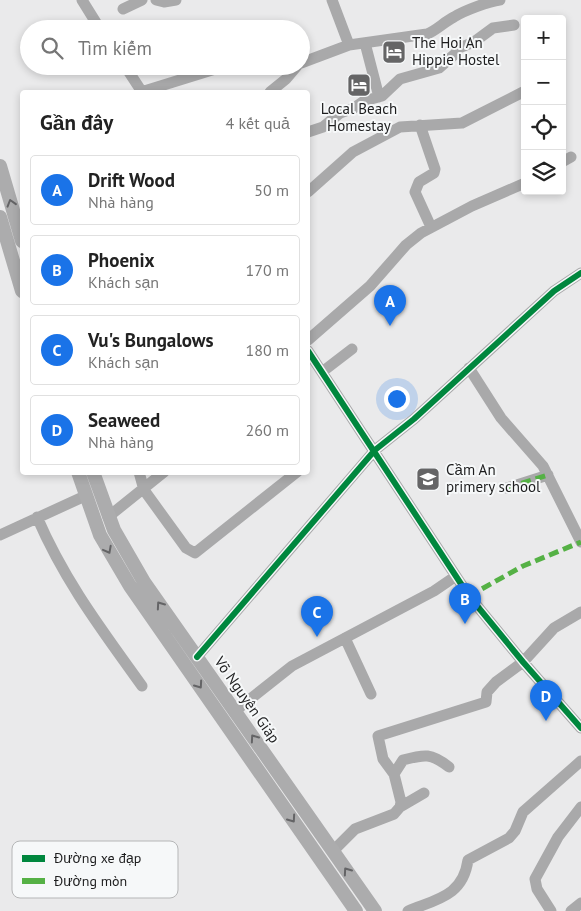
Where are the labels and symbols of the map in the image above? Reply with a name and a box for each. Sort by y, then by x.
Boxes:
place label: The Hoi An Hippie Hostel [412,33,500,69]
hotel icon: The Hoi An Hippie Hostel [381,39,407,65]
hotel icon: Local Beach Homestay [346,72,372,98]
place label: Local Beach Homestay [321,99,397,135]
one-way arrow [7,200,17,208]
pin: A [374,285,406,326]
your location [384,386,410,412]
place label: Cầm An primery school [446,460,541,496]
school or university icon: Cầm An primery school [415,466,441,492]
one-way arrow [102,545,112,554]
pin: B [449,583,481,624]
pin: C [301,596,333,637]
one-way arrow [157,602,166,611]
street label: Võ Nguyên Giáp [210,652,284,747]
one-way arrow [193,679,202,689]
pin: D [530,680,562,721]
one-way arrow [251,734,260,744]
one-way arrow [286,813,295,822]
legend [12,841,178,898]
text: Đường xe đạp [53,849,141,867]
one-way arrow [344,867,353,877]
text: Đường mòn [53,872,127,890]

